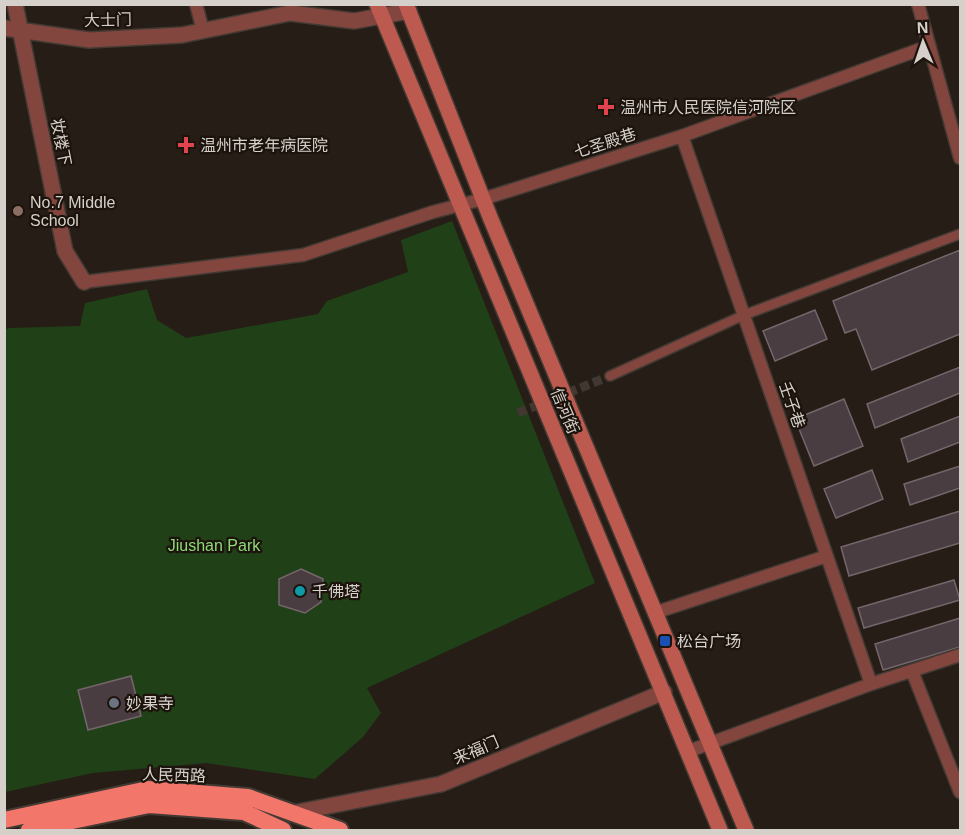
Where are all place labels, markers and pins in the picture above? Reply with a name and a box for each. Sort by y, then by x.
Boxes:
marker: 温州市人民医院信河院区 [597,98,615,116]
place label: 温州市人民医院信河院区 [620,99,796,116]
marker: 温州市老年病医院 [177,136,195,154]
place label: 温州市老年病医院 [200,137,328,154]
place label: No.7 Middle School [30,194,115,229]
marker: No.7 Middle School [11,204,25,218]
place label: 千佛塔 [312,583,360,600]
marker: 千佛塔 [293,584,307,598]
place label: 松台广场 [677,633,741,650]
marker: 松台广场 [658,634,672,648]
place label: 妙果寺 [126,695,174,712]
marker: 妙果寺 [107,696,121,710]

